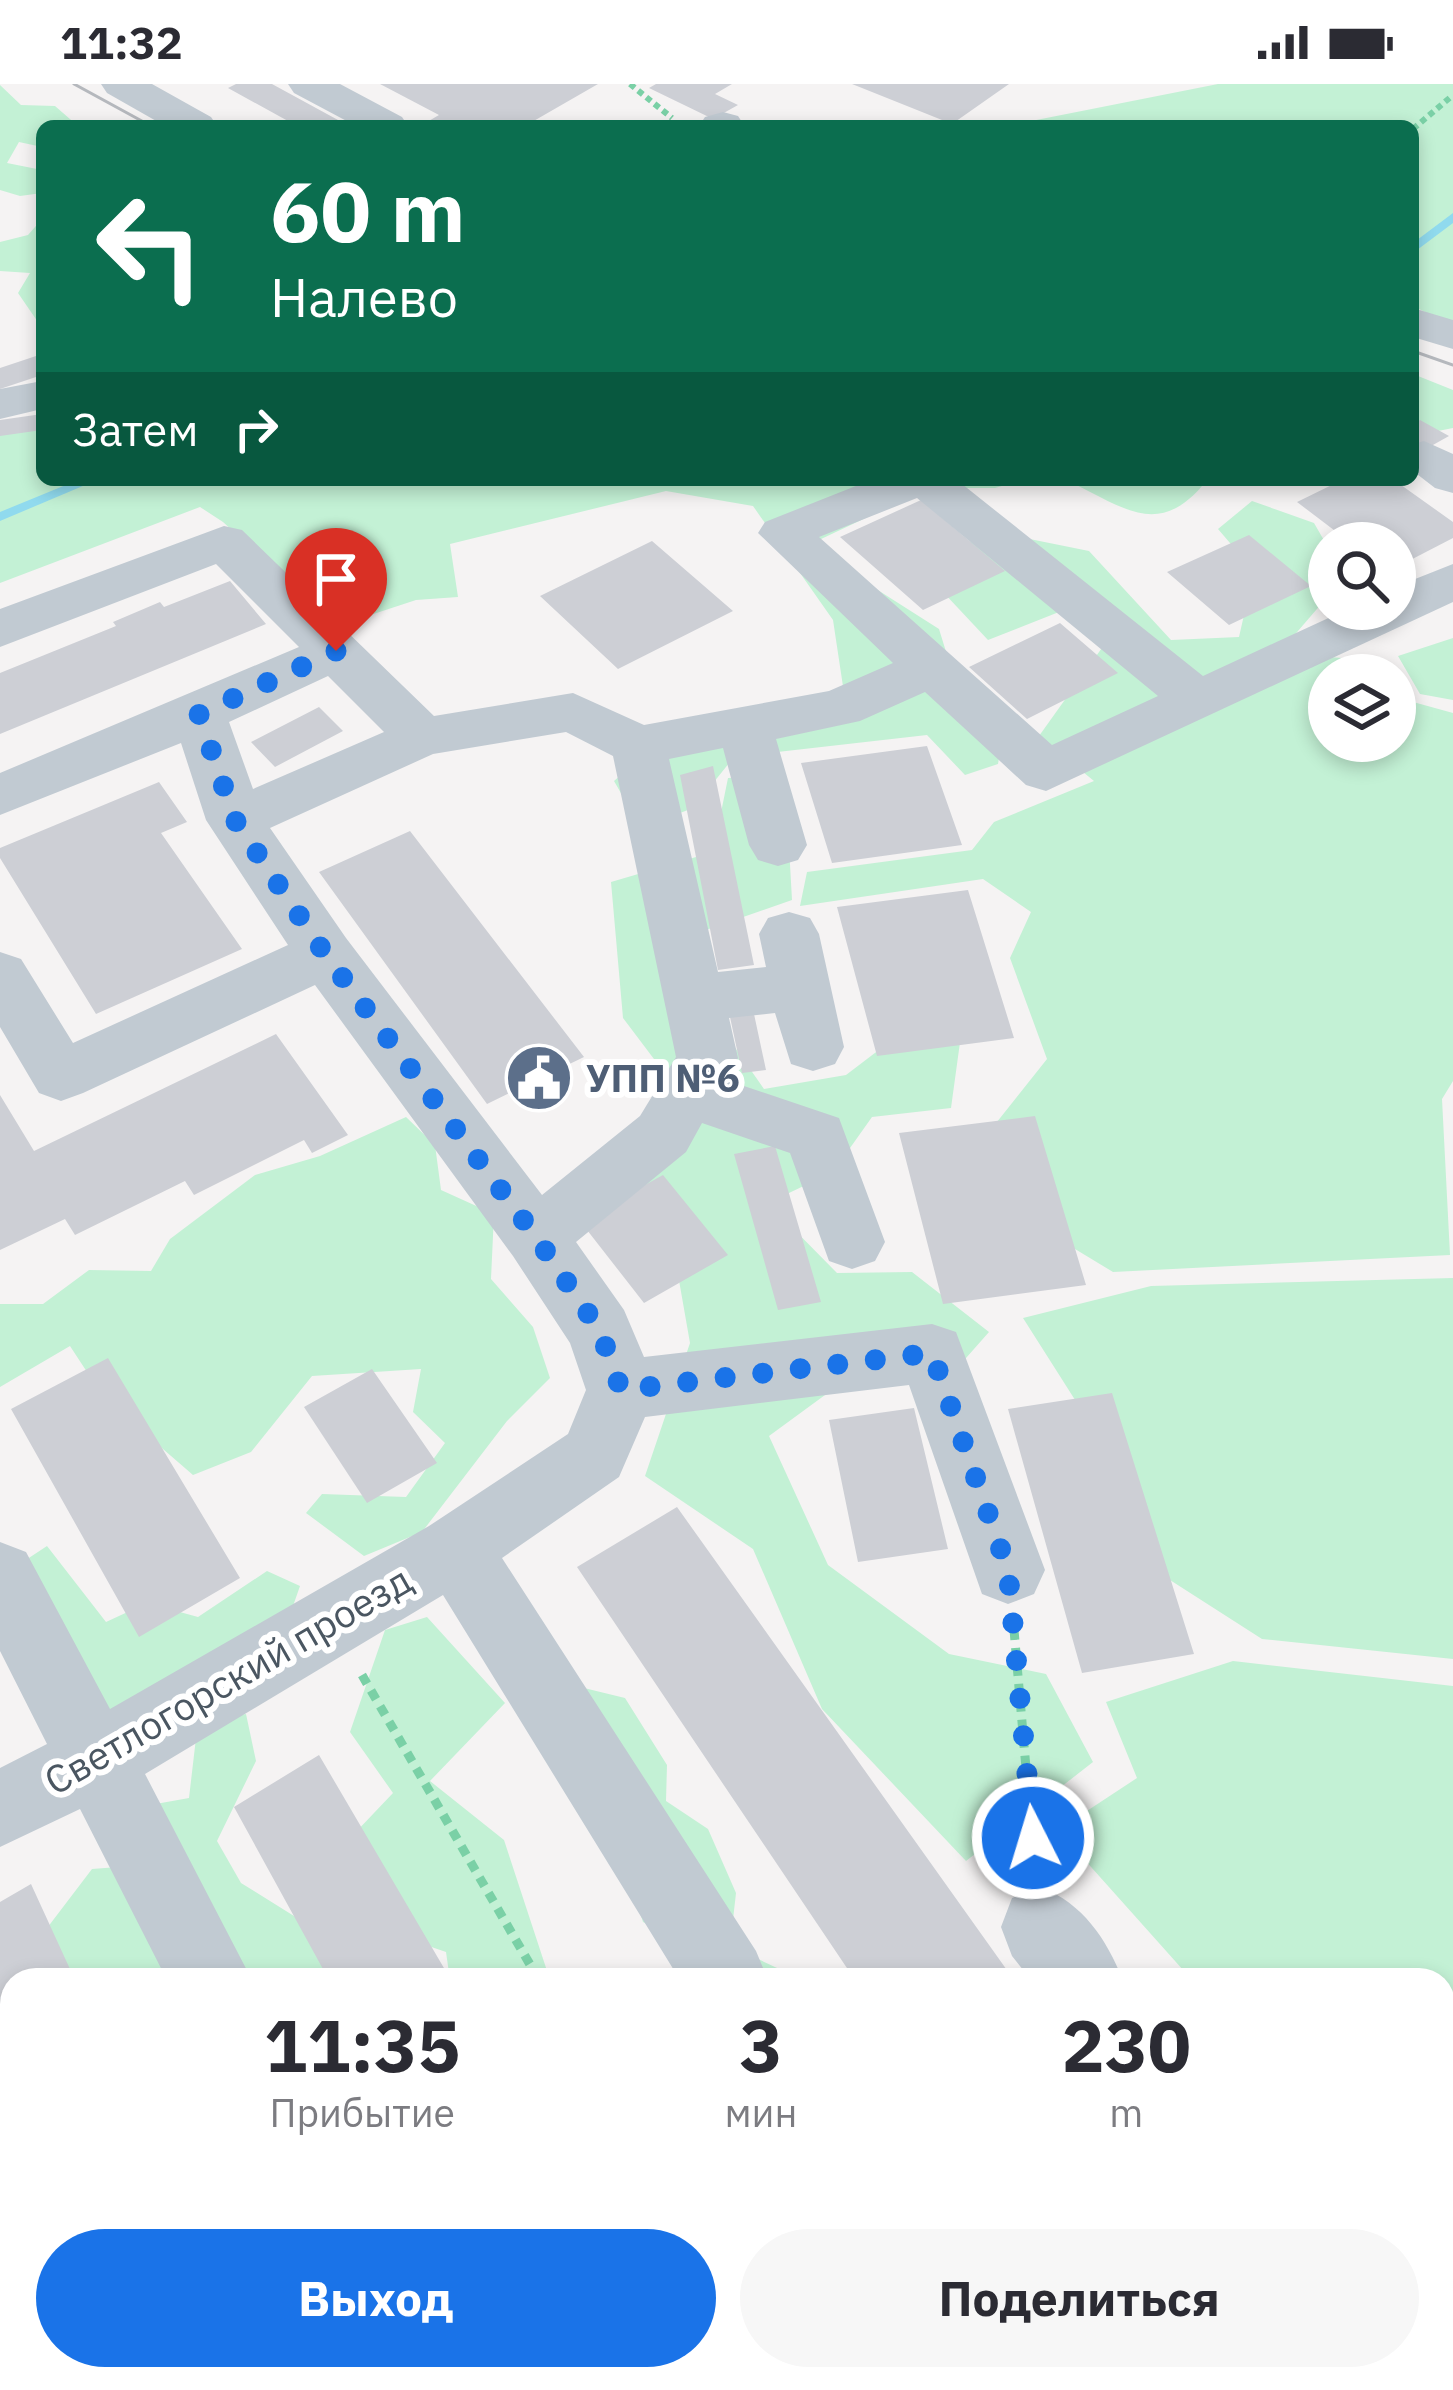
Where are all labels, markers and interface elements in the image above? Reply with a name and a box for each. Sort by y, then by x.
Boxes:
text: 11:32 [60,13,183,71]
text: 60 m [270,156,466,265]
icon: left [72,168,228,324]
text: Налево [270,262,458,332]
icon: right [223,396,289,462]
text: Затем [72,400,199,458]
map controls [1308,522,1416,762]
button: search [1308,522,1416,630]
pin [285,528,387,651]
icon: arrive [303,546,369,612]
button: layers [1308,654,1416,762]
public building icon: УПП №6 [504,1043,574,1113]
place label: УПП №6 [586,1052,740,1103]
street label: Светлогорский проезд [35,1553,421,1806]
position arrow [970,1775,1096,1901]
text: 11:35 [264,1998,461,2092]
text: 3 [739,1998,783,2092]
text: 230 [1061,1998,1191,2092]
text: Прибытие [269,2087,455,2138]
text: мин [724,2087,797,2138]
text: m [1109,2087,1143,2138]
button: Выход [36,2229,716,2367]
button: Поделиться [740,2229,1419,2367]

